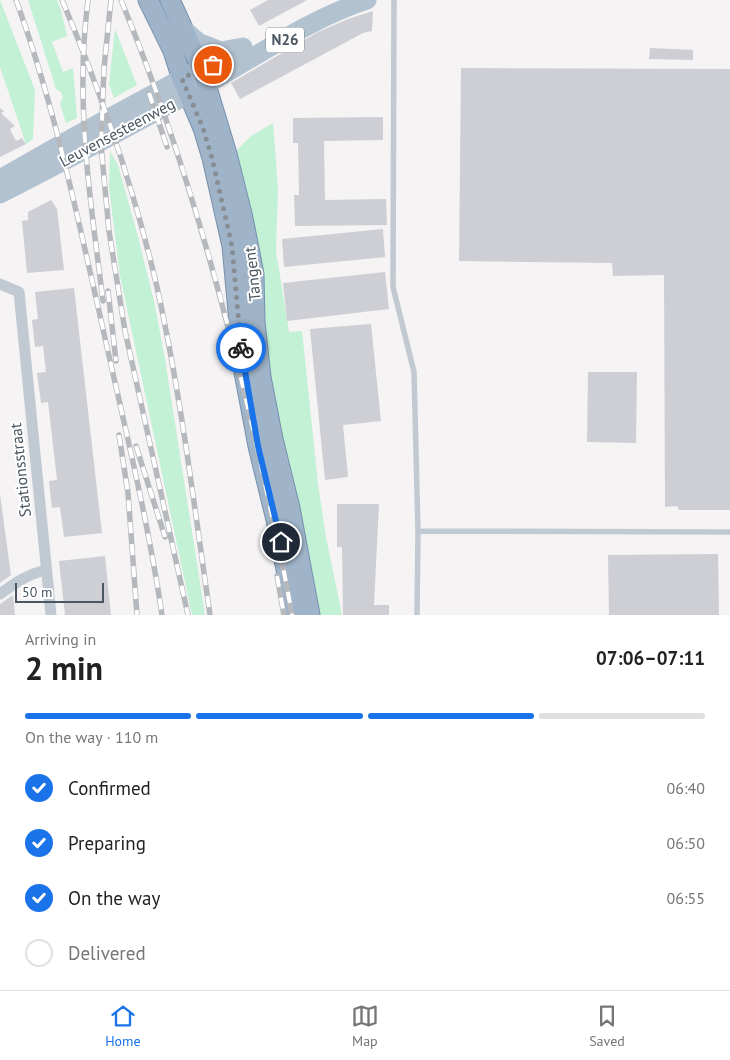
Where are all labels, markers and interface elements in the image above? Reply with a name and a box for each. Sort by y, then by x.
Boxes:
road number: N26 [266,28,304,52]
pin [192,44,234,86]
icon: bag [199,51,227,79]
street label: Leuvensesteenweg [56,93,178,171]
street label: Tangent [239,245,265,302]
courier [216,323,266,373]
icon: bike [227,334,255,362]
street label: Stationsstraat [5,421,35,518]
pin [260,521,302,563]
icon: home [267,528,295,556]
scale bar [15,580,104,603]
text: 50 m [22,583,52,601]
text: Arriving in [25,629,96,649]
text: 07:06–07:11 [596,646,705,670]
text: 2 min [25,647,103,689]
text: On the way · 110 m [25,727,158,747]
icon: check [25,774,53,802]
text: Confirmed [68,776,151,800]
text: 06:40 [667,778,705,798]
icon: check [25,829,53,857]
text: Preparing [68,831,146,855]
text: 06:50 [667,833,705,853]
icon: check [25,884,53,912]
text: On the way [68,886,160,910]
text: 06:55 [667,888,705,908]
text: Delivered [68,941,146,965]
tab: Home [105,1002,141,1050]
tab: Map [351,1002,379,1050]
tab: Saved [589,1002,625,1050]

